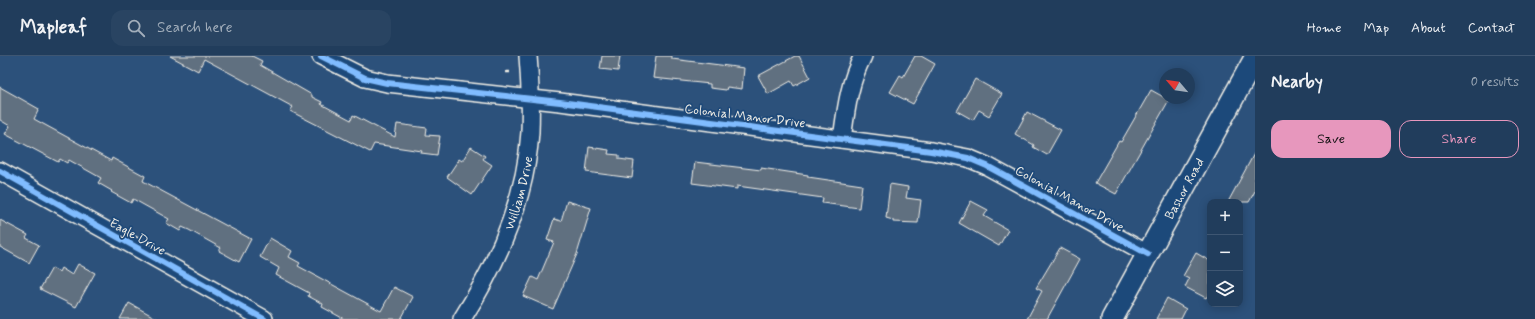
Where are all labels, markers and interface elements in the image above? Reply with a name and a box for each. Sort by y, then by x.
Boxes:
search box [111,10,391,46]
text: Mapleaf [20,15,87,40]
icon: search [125,17,147,39]
text: Search here [157,18,233,38]
text: Home [1307,19,1341,37]
text: Map [1363,19,1389,37]
text: About [1411,19,1446,37]
text: Contact [1468,19,1515,37]
north arrow [1159,68,1195,104]
text: Nearby [1271,71,1323,93]
text: 0 results [1471,74,1519,91]
street label: Colonial Manor Drive [683,101,806,132]
button: Save [1271,120,1391,158]
button: Share [1399,120,1519,158]
street label: William Drive [501,155,537,232]
street label: Bashor Road [1161,155,1209,223]
street label: Colonial Manor Drive [1012,162,1127,236]
map controls [1207,199,1243,307]
button: + [1207,199,1243,235]
street label: Eagle Drive [106,215,169,260]
button: − [1207,235,1243,271]
button: layers [1207,271,1243,307]

